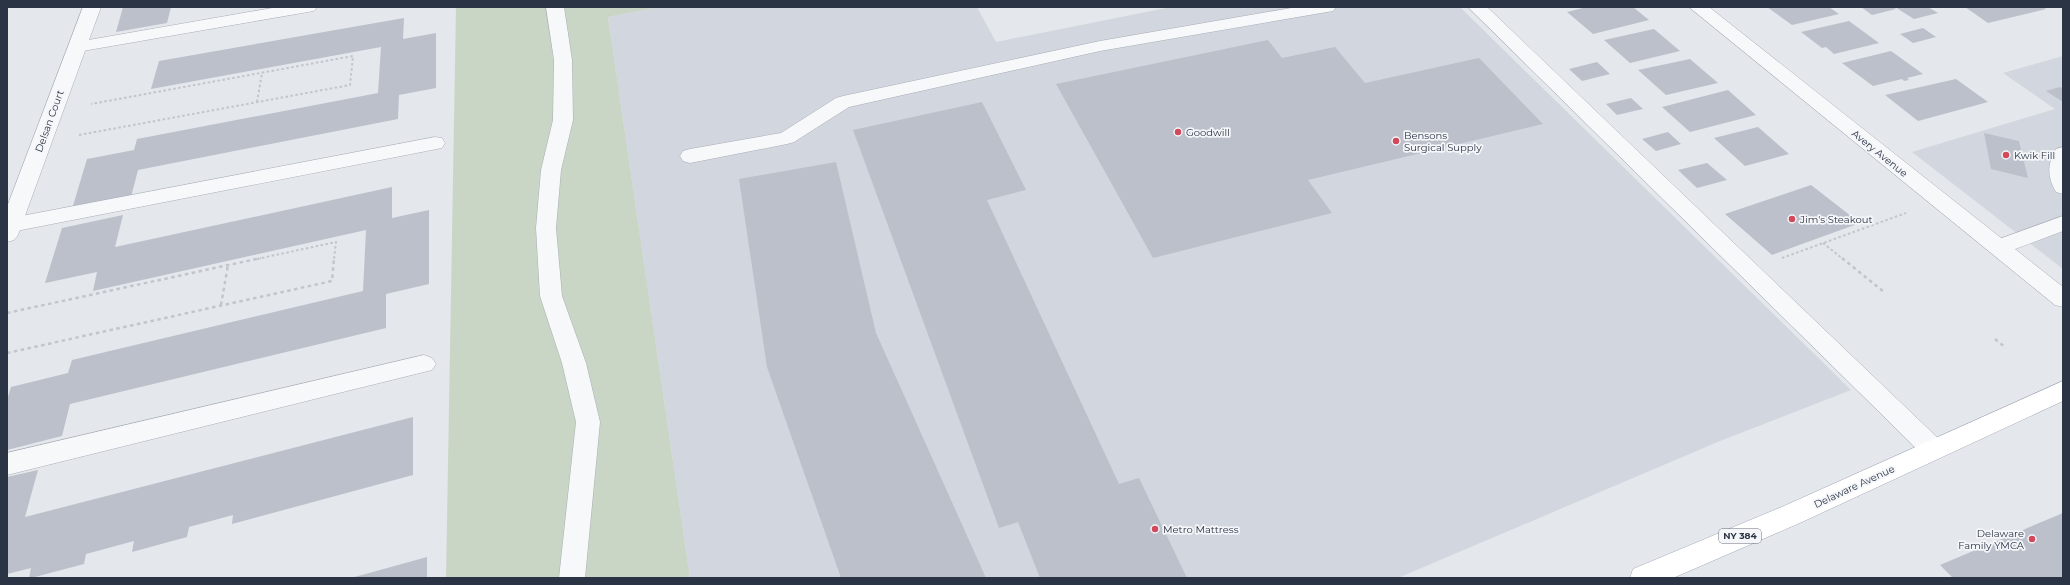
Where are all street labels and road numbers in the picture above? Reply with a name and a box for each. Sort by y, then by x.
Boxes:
street label: Delsan Court [32,88,67,154]
street label: Avery Avenue [1849,127,1910,180]
street label: Delaware Avenue [1812,462,1897,511]
road number: NY 384 [1719,529,1761,543]

